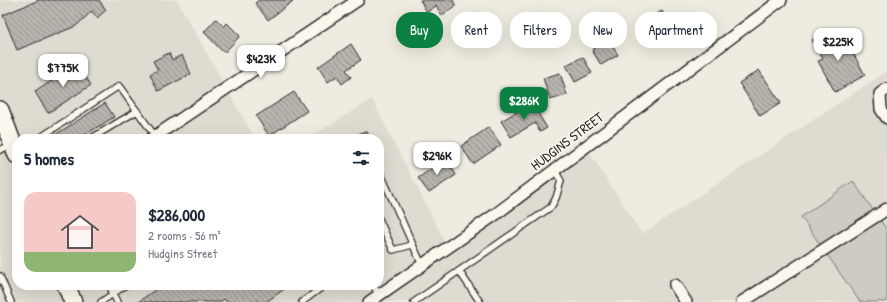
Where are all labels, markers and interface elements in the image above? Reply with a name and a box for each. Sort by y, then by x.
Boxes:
chip: Buy [396,12,443,48]
chip: Rent [451,12,502,48]
chip: Filters [510,12,571,48]
chip: New [579,12,627,48]
chip: Apartment [635,12,717,48]
pin: $225K [810,28,866,62]
text: $225K [822,32,854,50]
pin: $423K [233,45,289,79]
text: $423K [246,49,276,67]
pin: $775K [35,54,91,88]
text: $775K [47,58,79,76]
pin: $286K [496,87,552,121]
text: $286K [509,91,539,109]
street label: HUDGINS STREET [527,107,607,174]
pin: $296K [409,142,465,176]
text: $296K [422,146,452,164]
text: 5 homes [24,147,74,170]
icon: filters [350,147,372,169]
text: $286,000 [148,203,205,226]
icon: home [56,208,104,256]
text: 2 rooms · 56 m² [148,226,221,244]
text: Hudgins Street [148,244,217,262]

